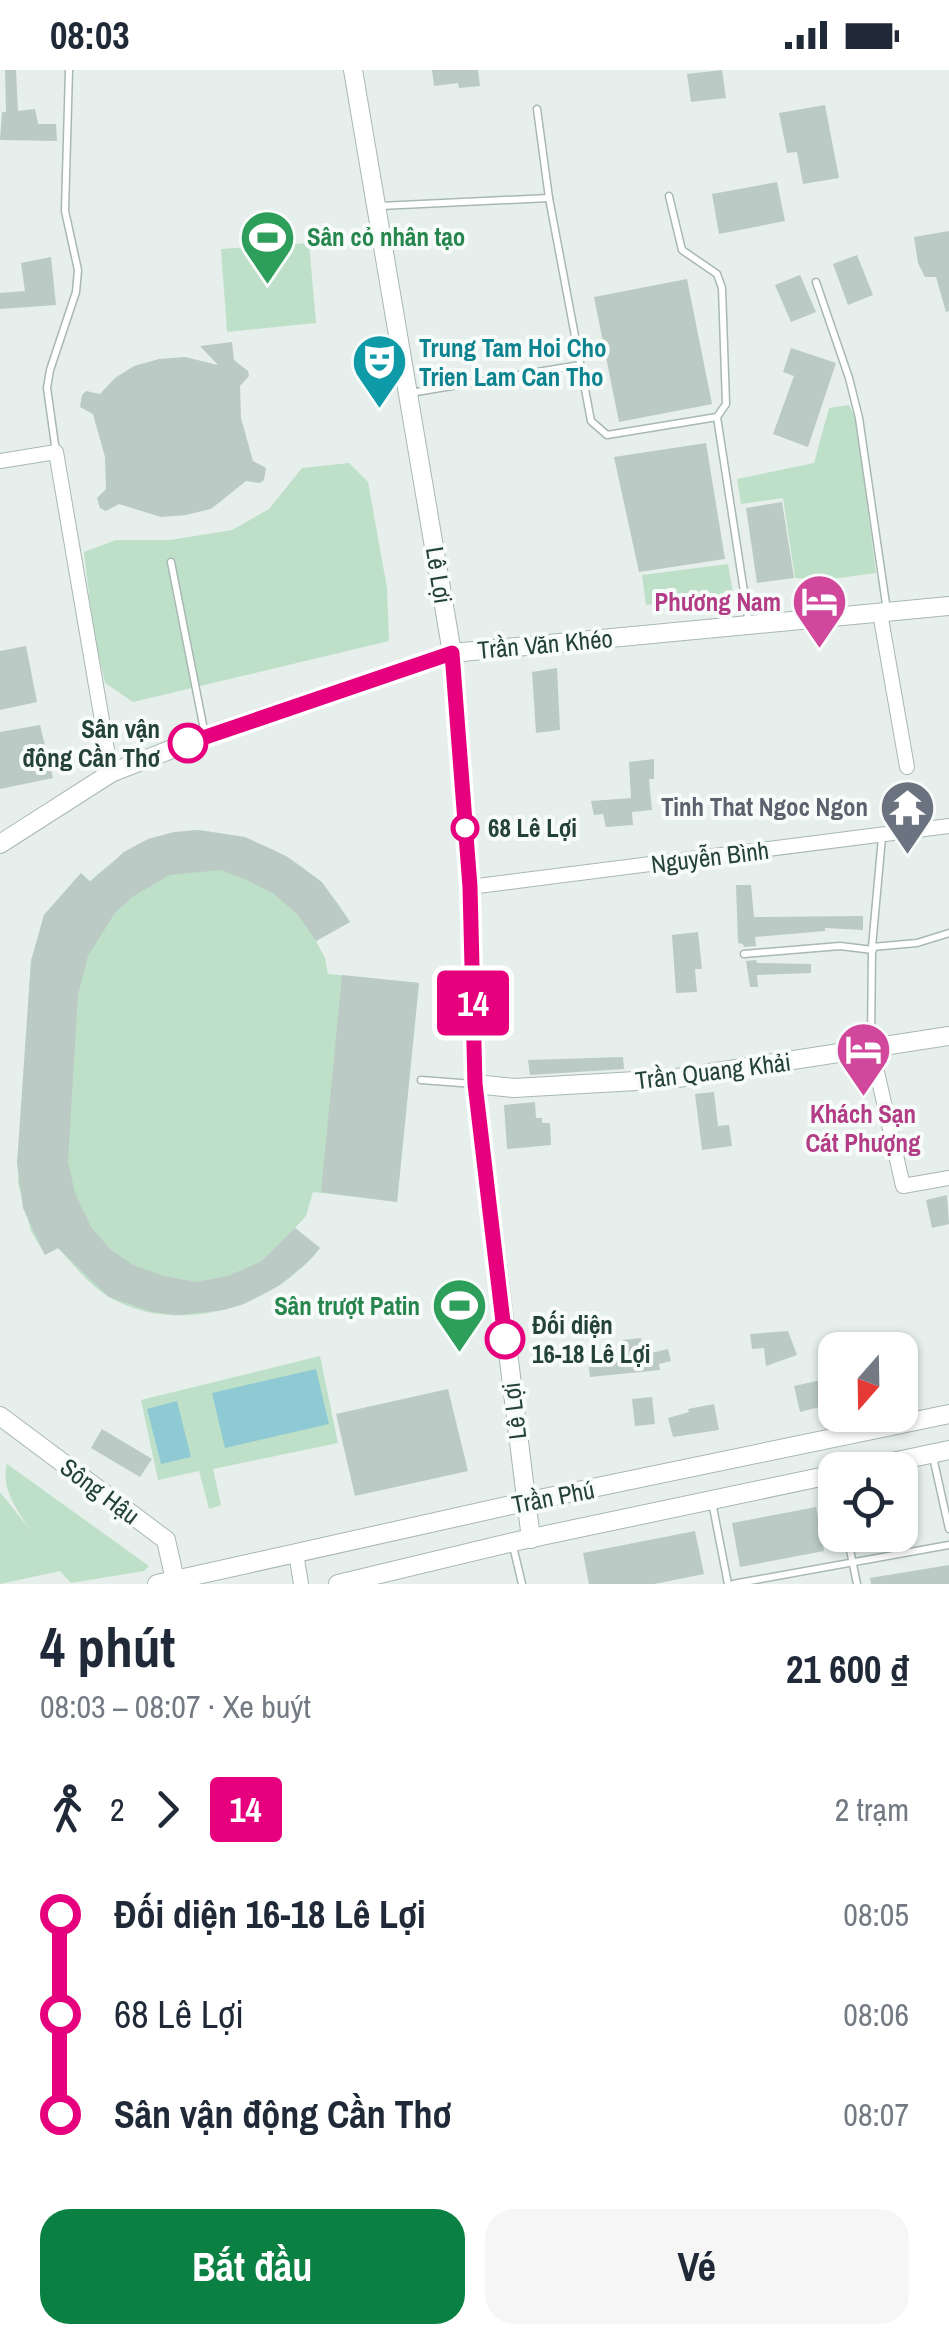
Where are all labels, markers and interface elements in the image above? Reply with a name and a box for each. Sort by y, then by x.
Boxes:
text: 08:03 [50,10,130,61]
sports icon: Sân cỏ nhân tạo [238,207,298,286]
place label: Sân cỏ nhân tạo [307,220,465,254]
place label: Trung Tam Hoi Cho Trien Lam Can Tho [419,331,607,394]
theatre icon: Trung Tam Hoi Cho Trien Lam Can Tho [350,332,410,411]
street label: Lê Lợi [418,544,460,606]
hotel icon: Phương Nam [790,572,850,651]
place label: Phương Nam [655,585,781,619]
street label: Trần Văn Khéo [476,621,614,667]
place label: Sân vận động Cần Thơ [22,712,160,775]
marker: Sân vận động Cần Thơ [169,724,207,762]
temple icon: Tinh That Ngoc Ngon [877,777,937,856]
place label: Tinh That Ngoc Ngon [661,790,868,824]
place label: 68 Lê Lợi [488,811,577,845]
marker: 68 Lê Lợi [452,815,478,841]
street label: Nguyễn Bình [649,833,771,881]
line badge: 14 [428,970,518,1036]
text: 14 [457,980,489,1027]
hotel icon: Khách Sạn Cát Phượng [833,1020,893,1099]
street label: Trần Quang Khải [633,1045,793,1097]
place label: Khách Sạn Cát Phượng [805,1097,921,1160]
sports icon: Sân trượt Patin [429,1276,489,1355]
place label: Sân trượt Patin [274,1289,420,1323]
place label: Đối diện 16-18 Lê Lợi [532,1308,651,1371]
marker: Đối diện 16-18 Lê Lợi [486,1320,524,1358]
north arrow [818,1332,918,1432]
map controls [818,1332,918,1552]
street label: Lê Lợi [494,1381,534,1441]
street label: Sông Hậu [53,1450,147,1532]
button: locate [818,1452,918,1552]
street label: Trần Phú [509,1472,597,1522]
text: 4 phút [40,1610,175,1684]
text: 21 600 ₫ [786,1644,909,1695]
text: 08:03 – 08:07 · Xe buýt [40,1685,311,1728]
icon: walk [40,1782,95,1837]
icon: forward [140,1782,195,1837]
text: 14 [230,1786,262,1833]
text: 2 [110,1788,125,1831]
text: 2 trạm [835,1788,909,1831]
text: Đối diện 16-18 Lê Lợi [114,1889,426,1940]
text: 08:05 [843,1893,909,1936]
text: 68 Lê Lợi [114,1989,244,2040]
text: 08:06 [843,1993,909,2036]
text: Sân vận động Cần Thơ [114,2089,452,2140]
text: 08:07 [843,2093,909,2136]
button: Bắt đầu [40,2209,465,2324]
button: Vé [485,2209,909,2324]

